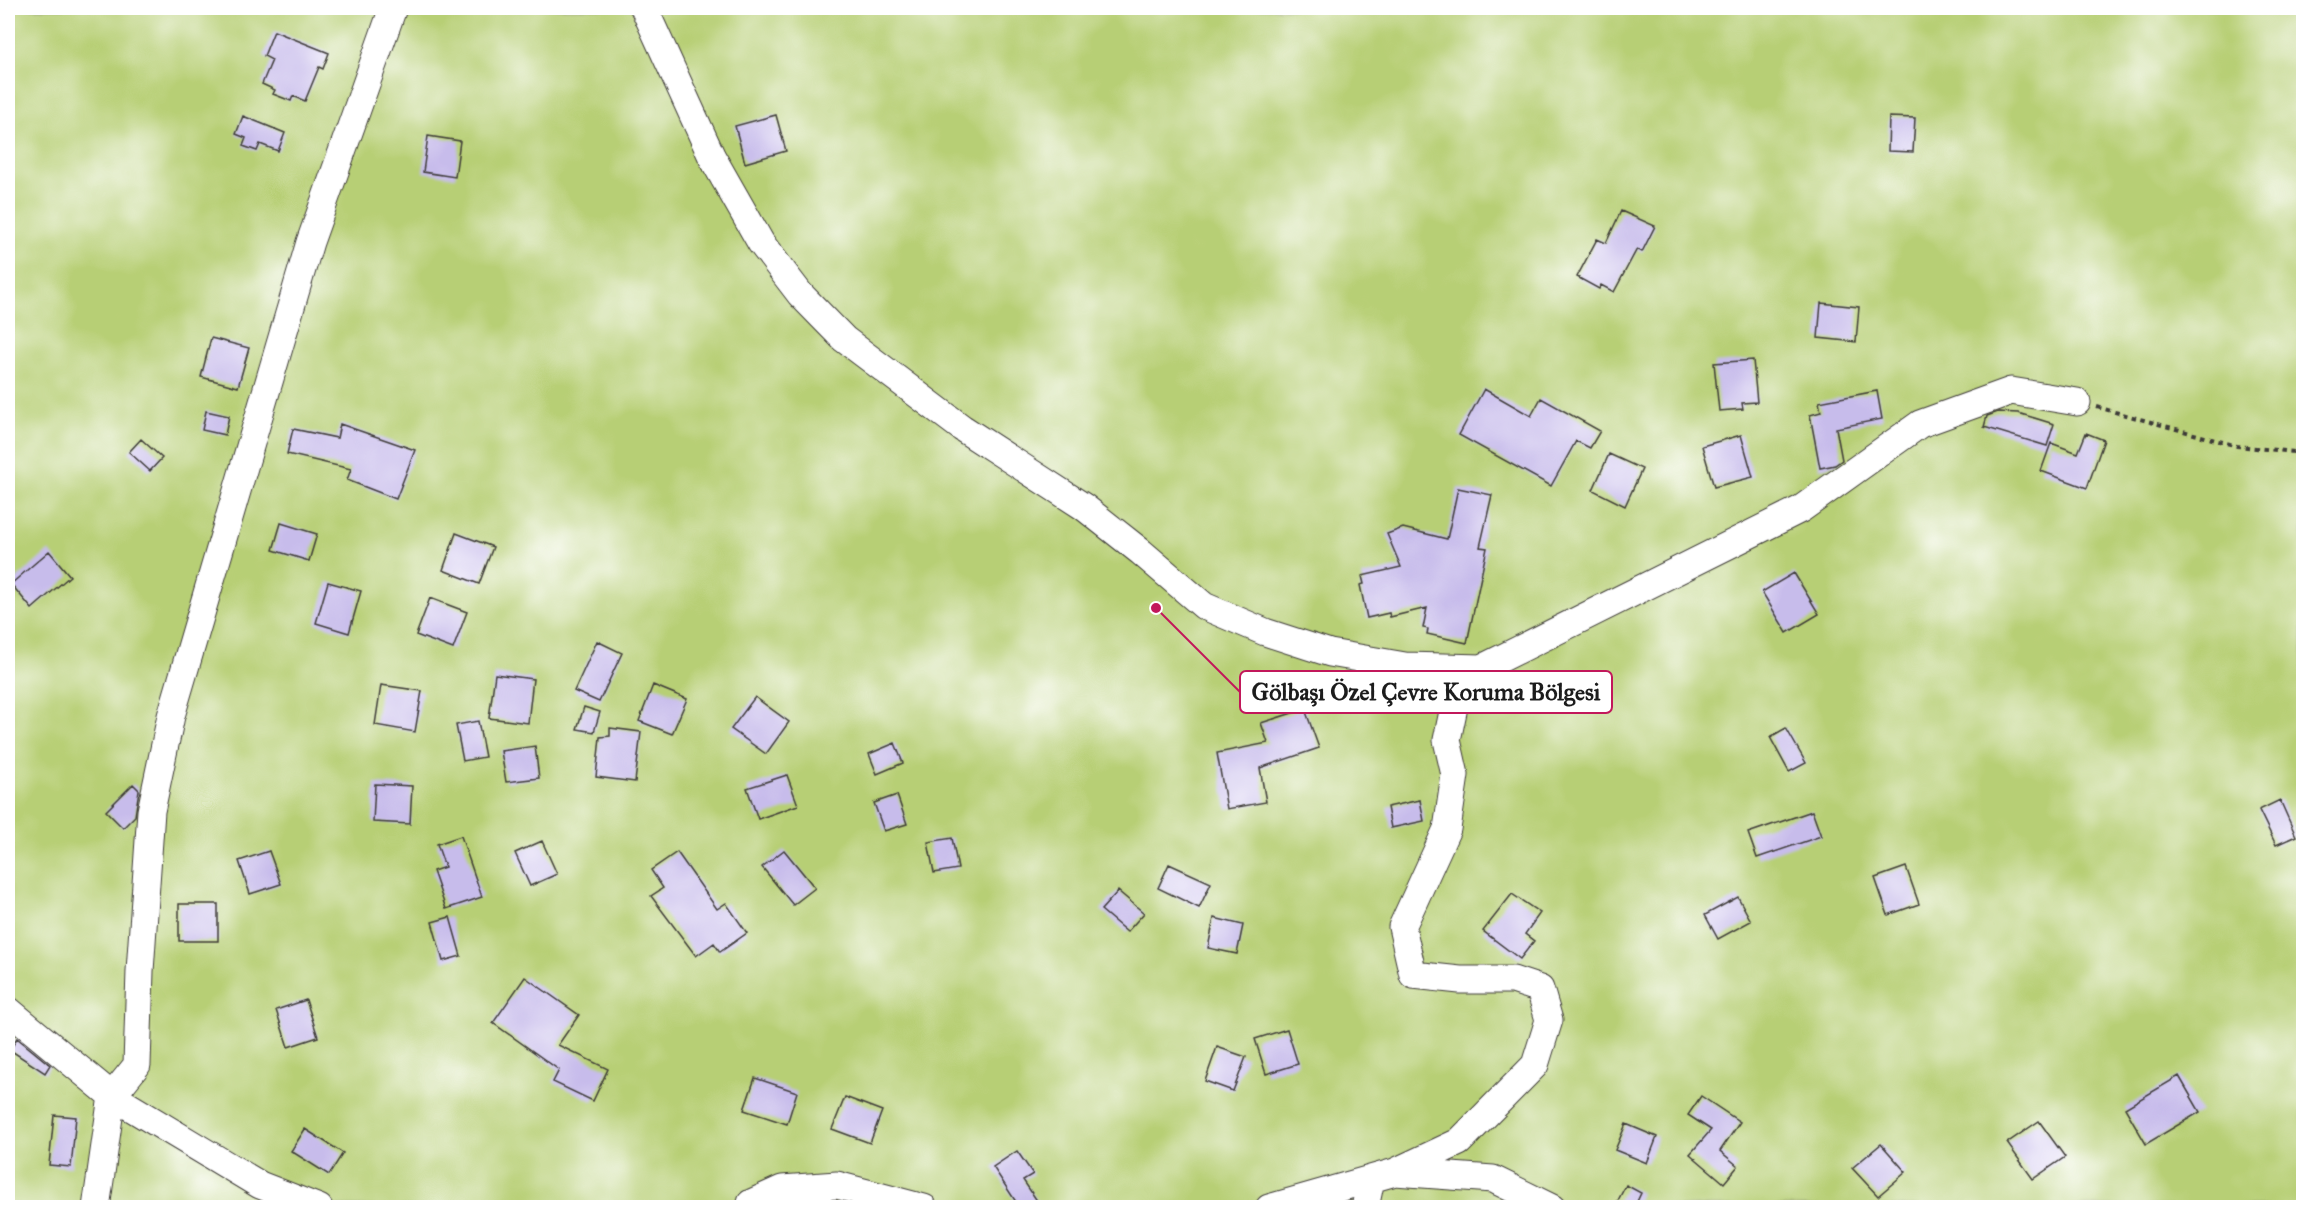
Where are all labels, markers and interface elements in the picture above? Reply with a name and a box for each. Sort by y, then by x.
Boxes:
callout: Gölbaşı Özel Çevre Koruma Bölgesi [1240,671,1612,713]
text: Gölbaşı Özel Çevre Koruma Bölgesi [1252,677,1601,707]

